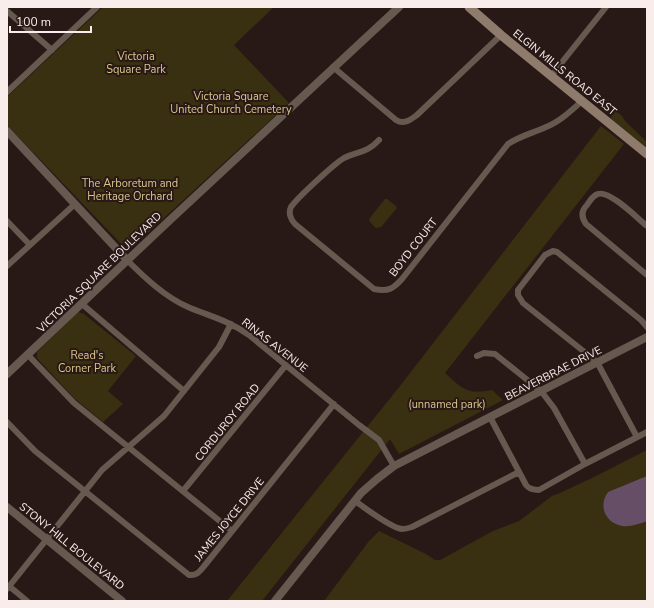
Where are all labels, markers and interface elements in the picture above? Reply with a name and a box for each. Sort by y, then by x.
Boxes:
scale bar [10,8,91,34]
text: 100 m [16,14,51,30]
street label: ELGIN MILLS ROAD EAST [510,26,620,119]
park label: Victoria Square Park [106,49,166,77]
park label: Victoria Square United Church Cemetery [170,89,292,117]
park label: The Arboretum and Heritage Orchard [82,176,178,204]
street label: VICTORIA SQUARE BOULEVARD [33,209,165,337]
street label: BOYD COURT [386,215,441,280]
street label: RINAS AVENUE [239,315,311,376]
street label: BEAVERBRAE DRIVE [502,343,604,404]
park label: Read's Corner Park [58,348,116,376]
street label: CORDUROY ROAD [191,380,263,464]
park label: (unnamed park) [408,397,486,412]
street label: JAMES JOYCE DRIVE [190,474,268,565]
street label: STONY HILL BOULEVARD [16,499,127,594]

